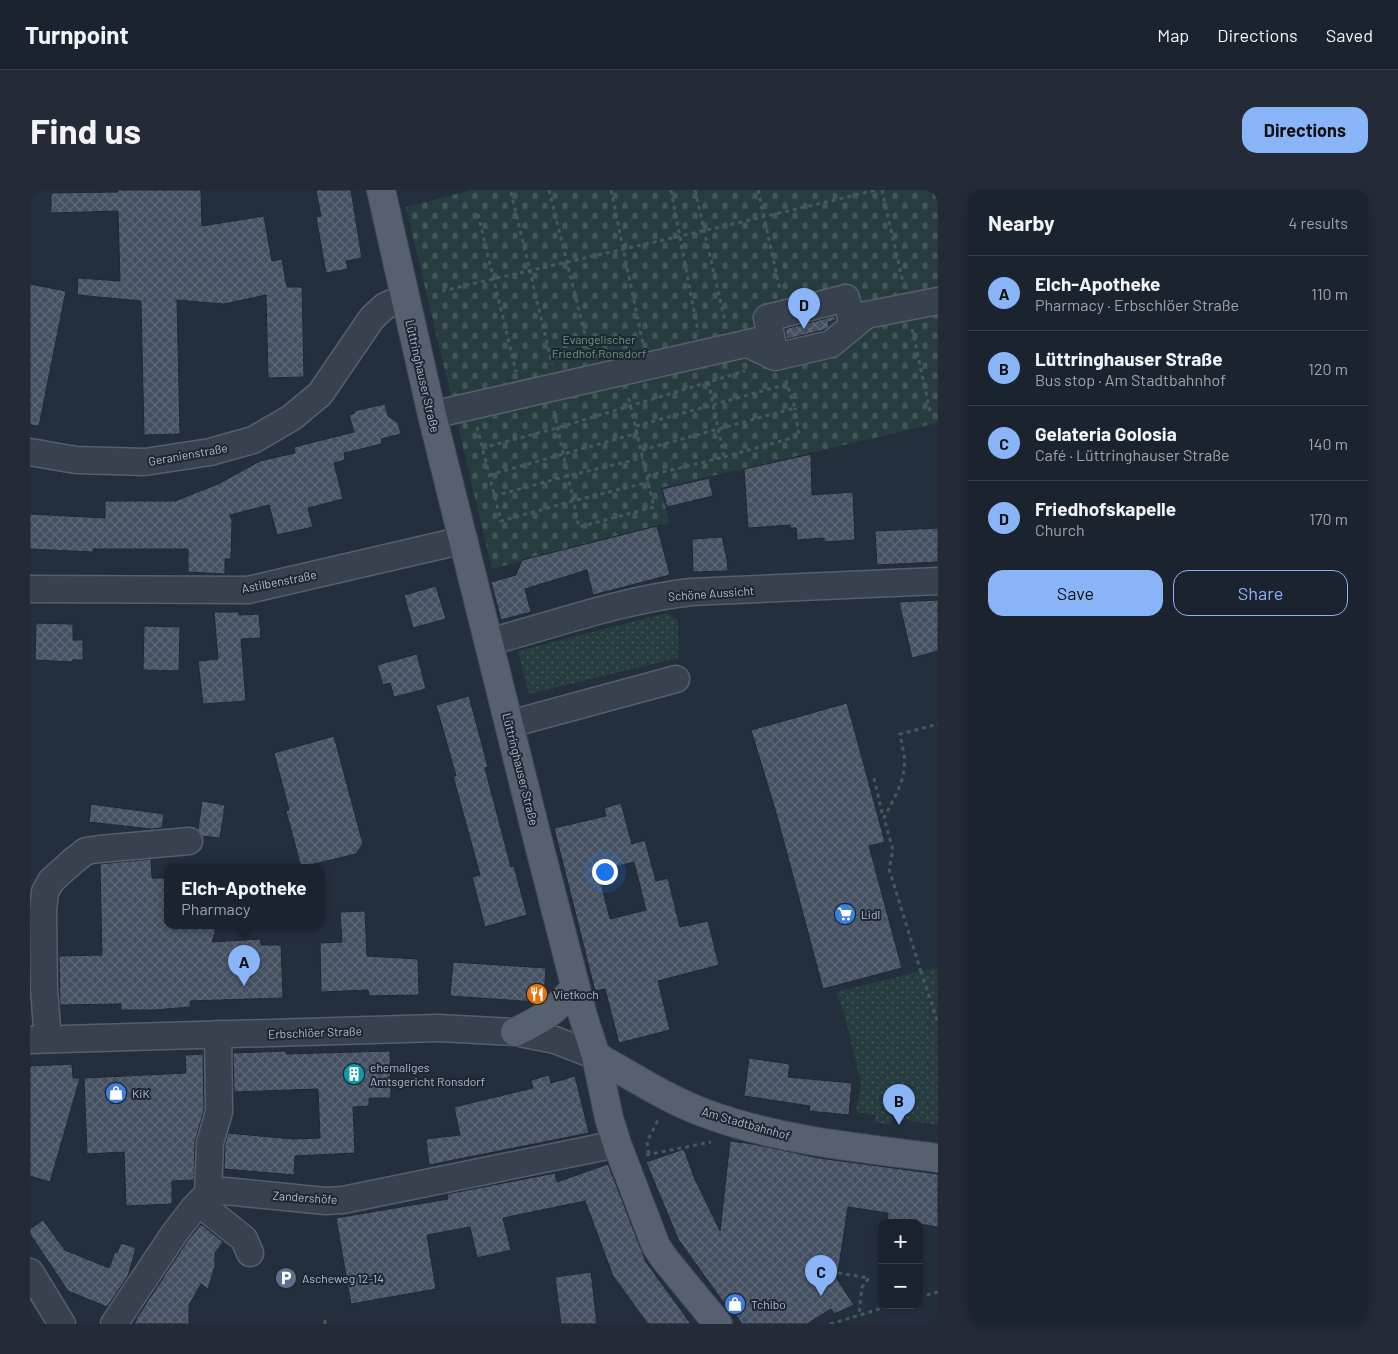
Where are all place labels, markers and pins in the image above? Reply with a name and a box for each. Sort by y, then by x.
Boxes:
pin: D [788,288,820,329]
supermarket icon: Lidl [833,902,857,926]
place label: Lidl [861,907,880,921]
pin: A [228,945,260,986]
restaurant icon: Vietkoch [525,982,549,1006]
place label: Vietkoch [553,987,599,1001]
place label: ehemaliges Amtsgericht Ronsdorf [370,1060,485,1088]
building icon: ehemaliges Amtsgericht Ronsdorf [342,1062,366,1086]
shop icon: KiK [104,1081,128,1105]
pin: B [883,1084,915,1125]
place label: KiK [132,1086,150,1100]
pin: C [805,1255,837,1296]
parking icon: Ascheweg 12-14 [274,1266,298,1290]
place label: Ascheweg 12-14 [302,1271,384,1285]
shop icon: Tchibo [723,1292,747,1316]
place label: Tchibo [751,1297,786,1311]

